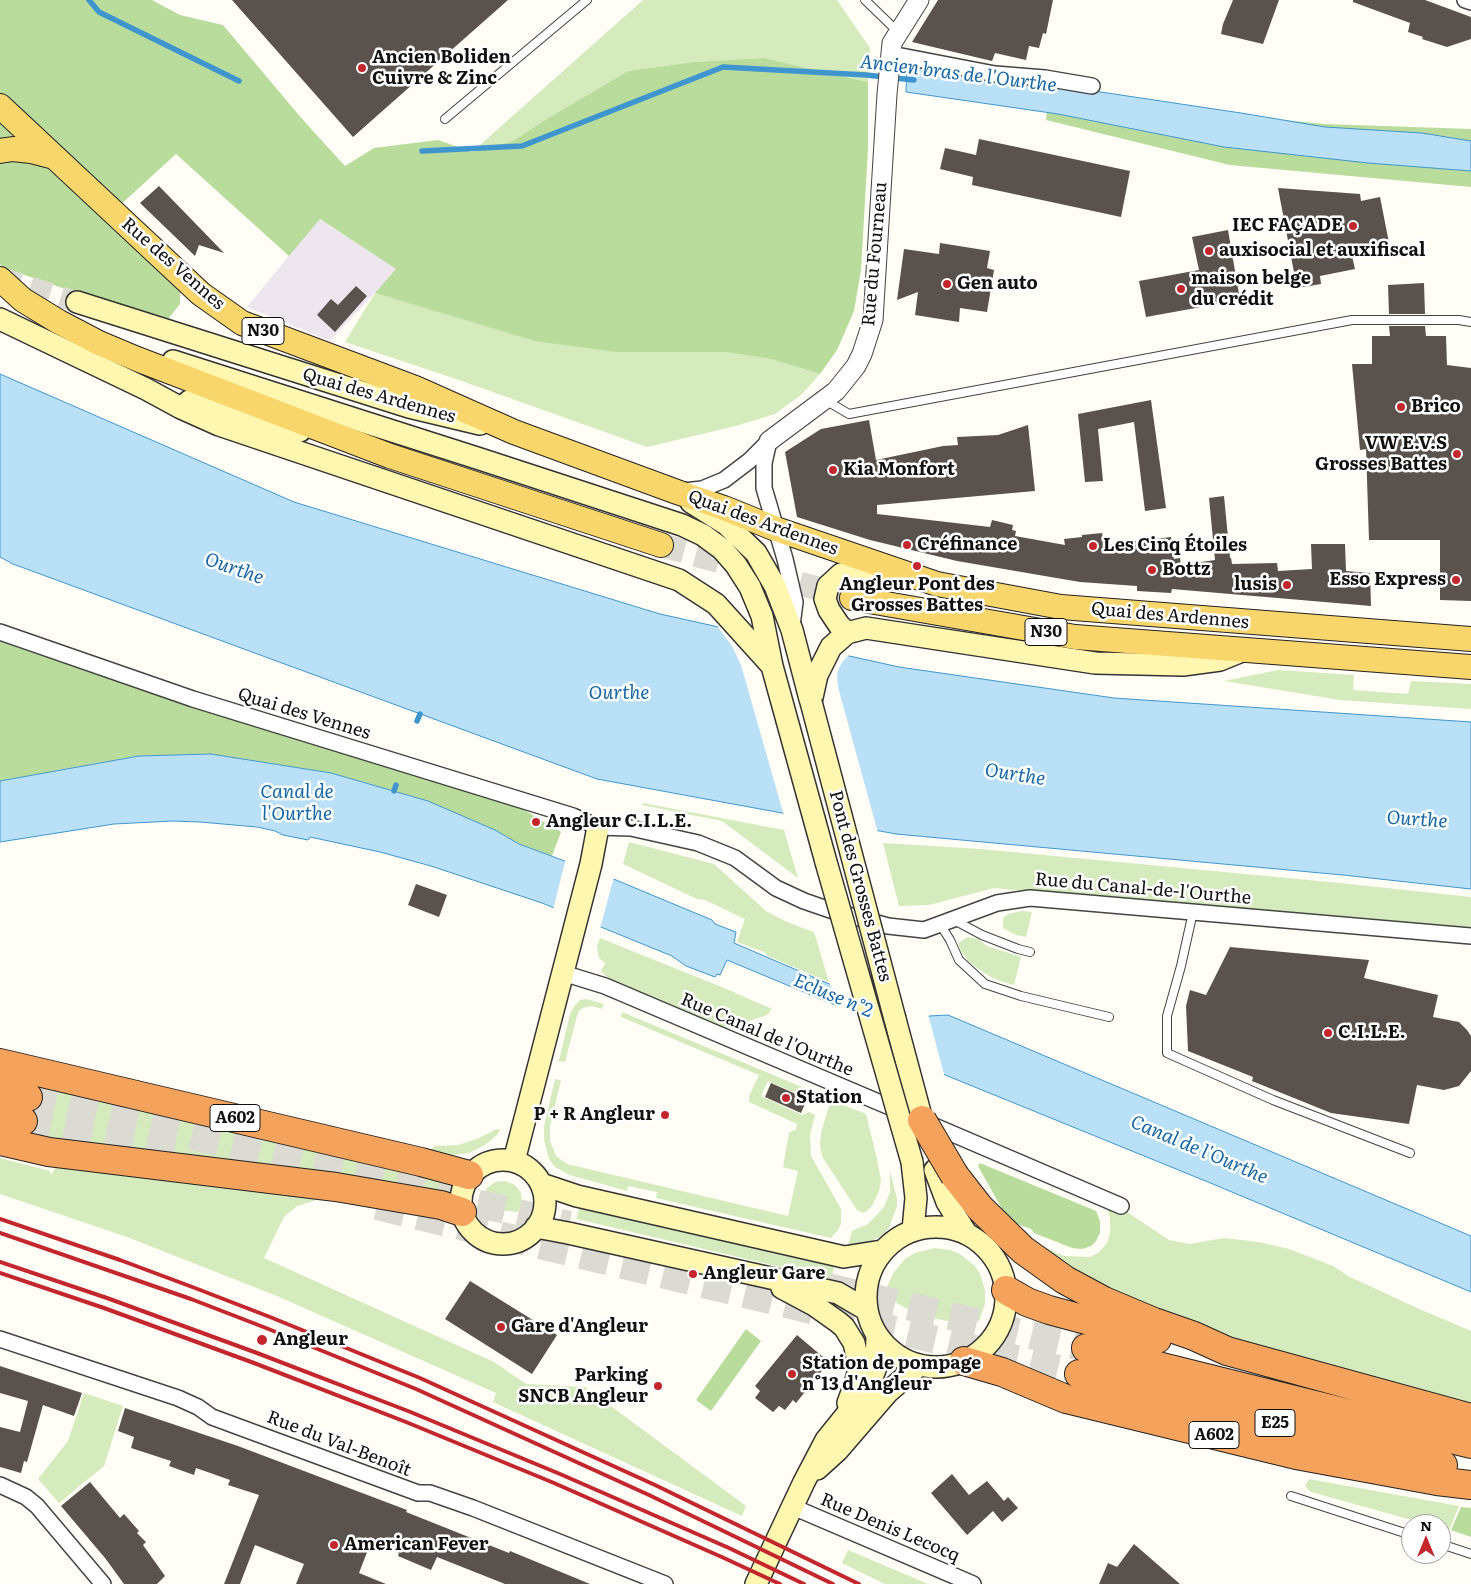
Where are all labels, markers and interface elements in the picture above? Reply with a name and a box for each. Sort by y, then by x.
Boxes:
place label: Ancien Boliden Cuivre & Zinc [372,47,511,90]
water label: Ancien bras de l'Ourthe [858,51,1058,97]
marker: Ancien Boliden Cuivre & Zinc [356,62,368,74]
street label: Rue du Fourneau [858,181,892,327]
street label: Rue des Vennes [117,213,229,315]
place label: IEC FAÇADE [1232,215,1343,237]
marker: IEC FAÇADE [1347,220,1359,232]
place label: auxisocial et auxifiscal [1219,240,1425,262]
marker: auxisocial et auxifiscal [1203,245,1215,257]
place label: maison belge du crédit [1191,268,1311,310]
place label: Gen auto [957,273,1038,295]
marker: Gen auto [941,278,953,290]
marker: maison belge du crédit [1175,283,1187,295]
road number: N30 [242,318,284,344]
street label: Quai des Ardennes [300,364,458,428]
place label: Brico [1411,396,1461,418]
marker: Brico [1395,401,1407,413]
place label: VW E.V.S Grosses Battes [1315,433,1447,476]
marker: VW E.V.S Grosses Battes [1451,448,1463,460]
place label: Kia Monfort [843,459,955,481]
marker: Kia Monfort [827,464,839,476]
street label: Quai des Ardennes [685,486,841,560]
place label: Créfinance [917,534,1017,556]
place label: Les Cinq Étoiles [1103,535,1247,557]
marker: Créfinance [901,539,913,551]
marker: Les Cinq Étoiles [1087,540,1099,552]
water label: Ourthe [202,548,266,590]
place label: Bottz [1162,559,1211,581]
marker: Angleur Pont des Grosses Battes [911,560,923,572]
marker: Bottz [1146,564,1158,576]
place label: Esso Express [1329,569,1446,591]
place label: Angleur Pont des Grosses Battes [839,574,995,616]
place label: lusis [1234,574,1277,596]
marker: Esso Express [1450,574,1462,586]
marker: lusis [1281,579,1293,591]
street label: Quai des Ardennes [1090,598,1250,634]
road number: N30 [1025,618,1067,646]
water label: Ourthe [589,682,649,704]
street label: Quai des Vennes [235,684,373,744]
water label: Ourthe [983,759,1047,791]
water label: Canal de l'Ourthe [260,781,334,825]
street label: Pont des Grosses Battes [824,788,896,984]
water label: Ourthe [1386,807,1448,833]
place label: Angleur C.I.L.E. [546,811,692,833]
marker: Angleur C.I.L.E. [530,816,542,828]
street label: Rue du Canal-de-l'Ourthe [1034,869,1252,909]
water label: Ecluse n°2 [790,969,876,1023]
street label: Rue Canal de l'Ourthe [677,989,857,1081]
place label: C.I.L.E. [1338,1022,1406,1044]
marker: C.I.L.E. [1322,1027,1334,1039]
place label: Station [796,1087,863,1109]
marker: Station [780,1092,792,1104]
road number: A602 [210,1104,260,1132]
place label: P + R Angleur [534,1104,655,1126]
marker: P + R Angleur [659,1109,671,1121]
water label: Canal de l'Ourthe [1127,1111,1271,1189]
place label: Angleur Gare [703,1263,825,1285]
marker: Angleur Gare [687,1268,699,1280]
place label: Gare d'Angleur [511,1316,648,1338]
marker: Gare d'Angleur [495,1321,507,1333]
place label: Angleur [273,1329,348,1351]
marker: Angleur [255,1333,269,1347]
place label: Station de pompage n°13 d'Angleur [802,1353,981,1396]
place label: Parking SNCB Angleur [518,1365,648,1408]
marker: Station de pompage n°13 d'Angleur [786,1368,798,1380]
marker: Parking SNCB Angleur [652,1380,664,1392]
street label: Rue du Val-Benoît [264,1407,414,1481]
road number: E25 [1255,1410,1295,1436]
road number: A602 [1189,1422,1239,1448]
street label: Rue Denis Lecocq [817,1489,963,1567]
north arrow [1401,1514,1451,1564]
text: N [1420,1515,1432,1535]
place label: American Fever [344,1534,489,1556]
marker: American Fever [328,1539,340,1551]

